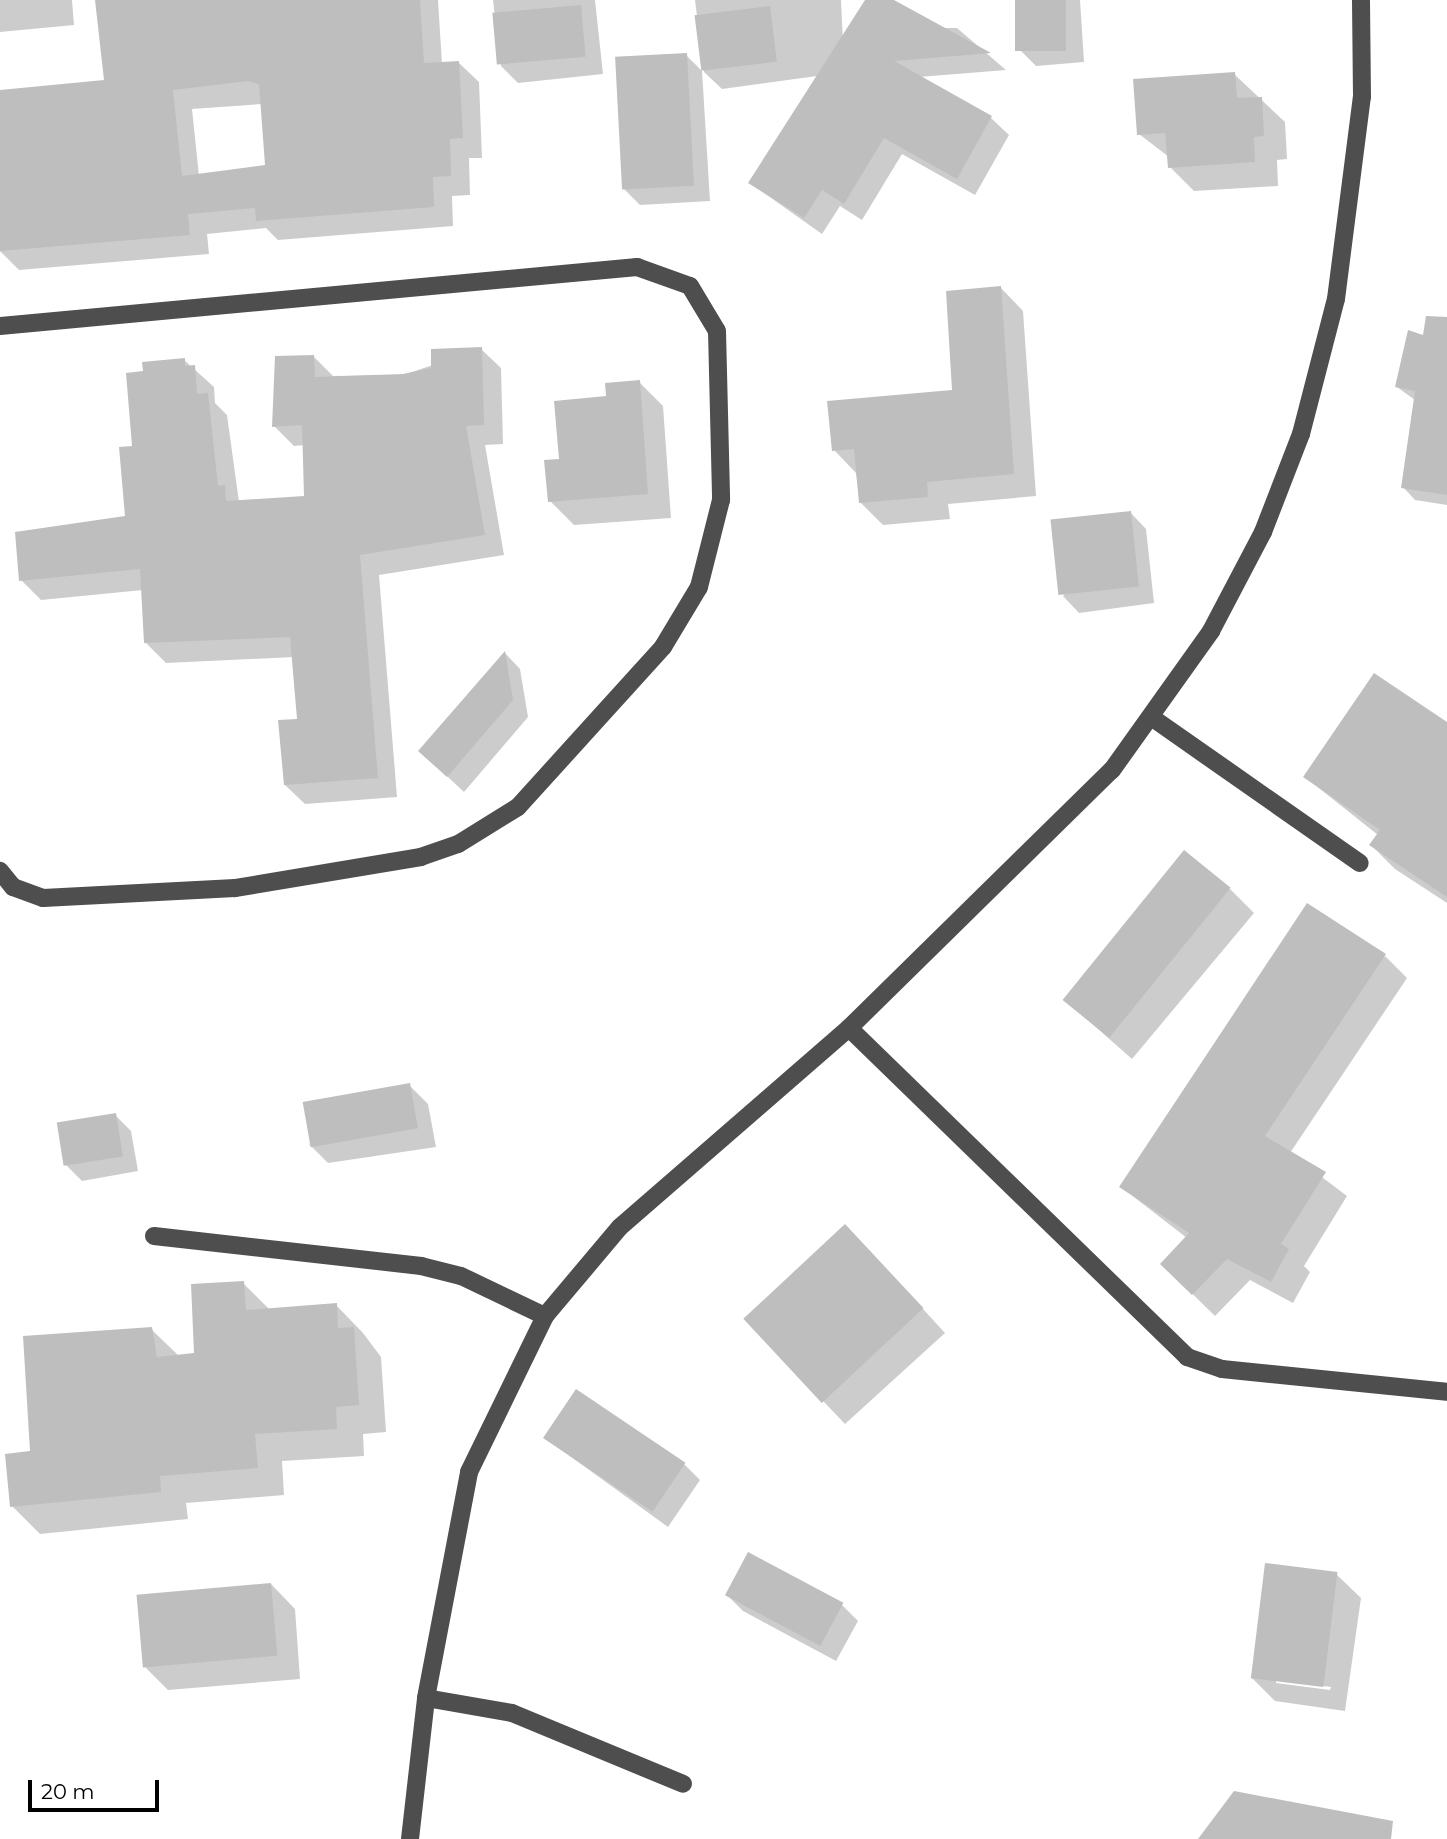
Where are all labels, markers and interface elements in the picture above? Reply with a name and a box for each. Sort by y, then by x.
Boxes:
scale bar [32,1766,163,1810]
text: 20 m [41,1779,95,1804]

